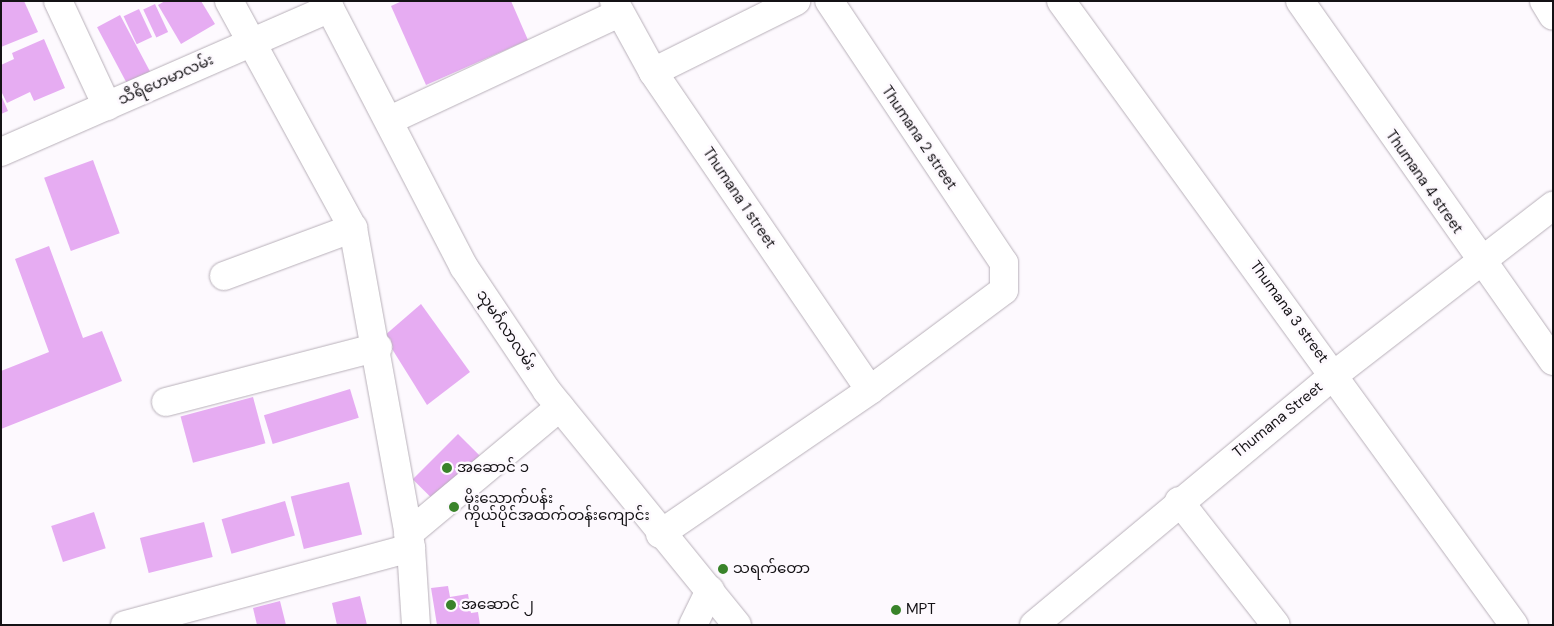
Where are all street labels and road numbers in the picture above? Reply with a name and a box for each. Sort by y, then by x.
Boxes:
street label: သီရိဟေမာလမ်း [115,51,217,109]
street label: Thumana 2 street [878,83,960,193]
street label: Thumana 4 street [1382,127,1466,237]
street label: Thumana 1 street [699,144,779,252]
street label: Thumana 3 street [1246,257,1332,367]
street label: သုမင်္ဂလာလမ်း [473,286,539,374]
street label: Thumana Street [1229,378,1327,462]

